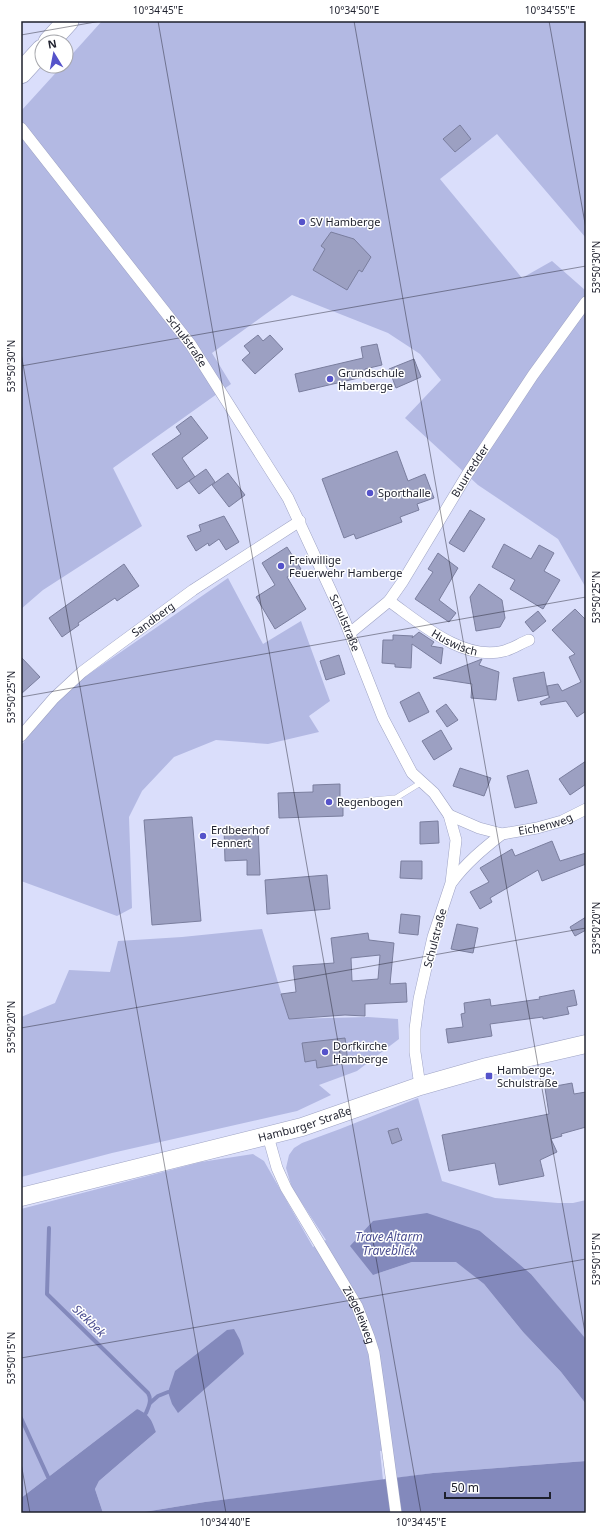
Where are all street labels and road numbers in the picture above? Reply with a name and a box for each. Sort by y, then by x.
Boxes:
street label: Schulstraße [163,312,211,370]
street label: Buurredder [447,441,492,500]
street label: Schulstraße [327,592,364,653]
street label: Sandberg [128,598,177,640]
street label: Huswisch [429,625,479,659]
street label: Eichenweg [517,809,575,838]
street label: Schulstraße [419,907,450,969]
street label: Hamburger Straße [256,1102,353,1145]
street label: Ziegeleiweg [340,1283,379,1346]

